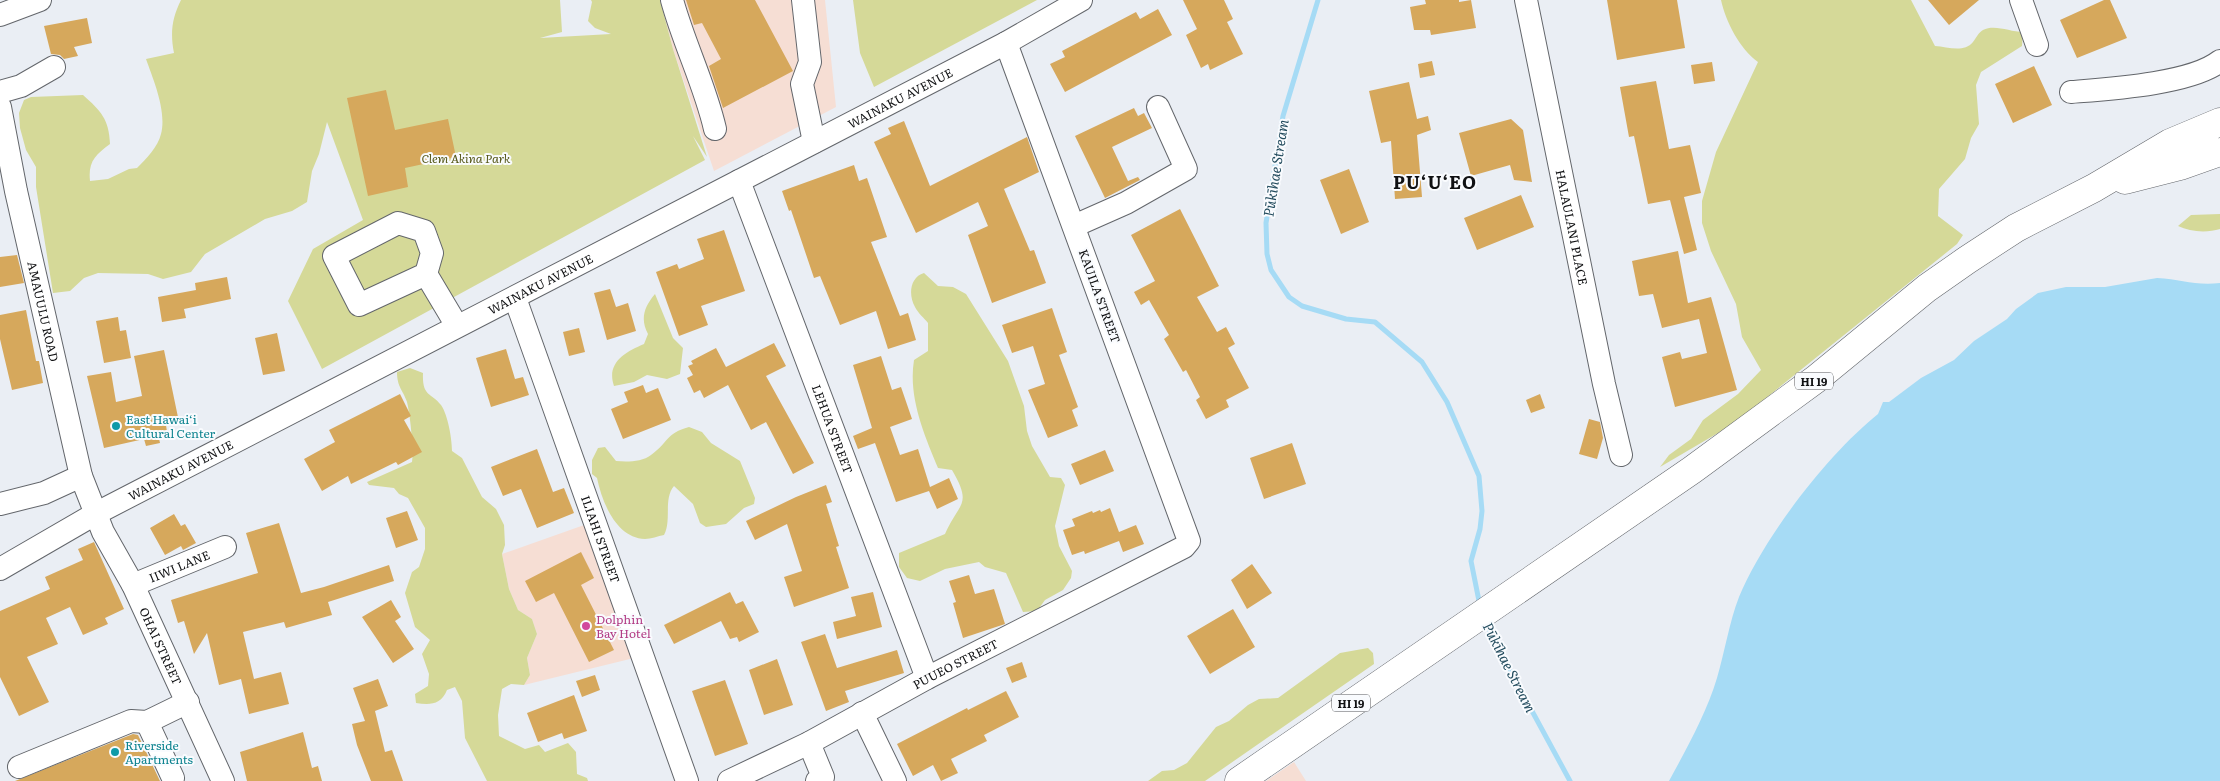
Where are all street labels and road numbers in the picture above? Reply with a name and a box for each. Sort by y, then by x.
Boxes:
street label: WAINAKU AVENUE [844,63,956,132]
street label: HALAULANI PLACE [1552,168,1593,287]
street label: KAUILA STREET [1075,246,1125,346]
street label: WAINAKU AVENUE [485,249,596,318]
street label: AMAUULU ROAD [23,259,64,363]
road number: HI 19 [1795,372,1833,390]
street label: LEHUA STREET [808,382,858,476]
street label: WAINAKU AVENUE [125,435,237,504]
street label: ILIAHI STREET [577,493,625,586]
street label: IIWI LANE [146,545,213,587]
street label: OHAI STREET [135,604,187,688]
street label: PUUEO STREET [909,634,1001,693]
road number: HI 19 [1332,694,1370,711]

